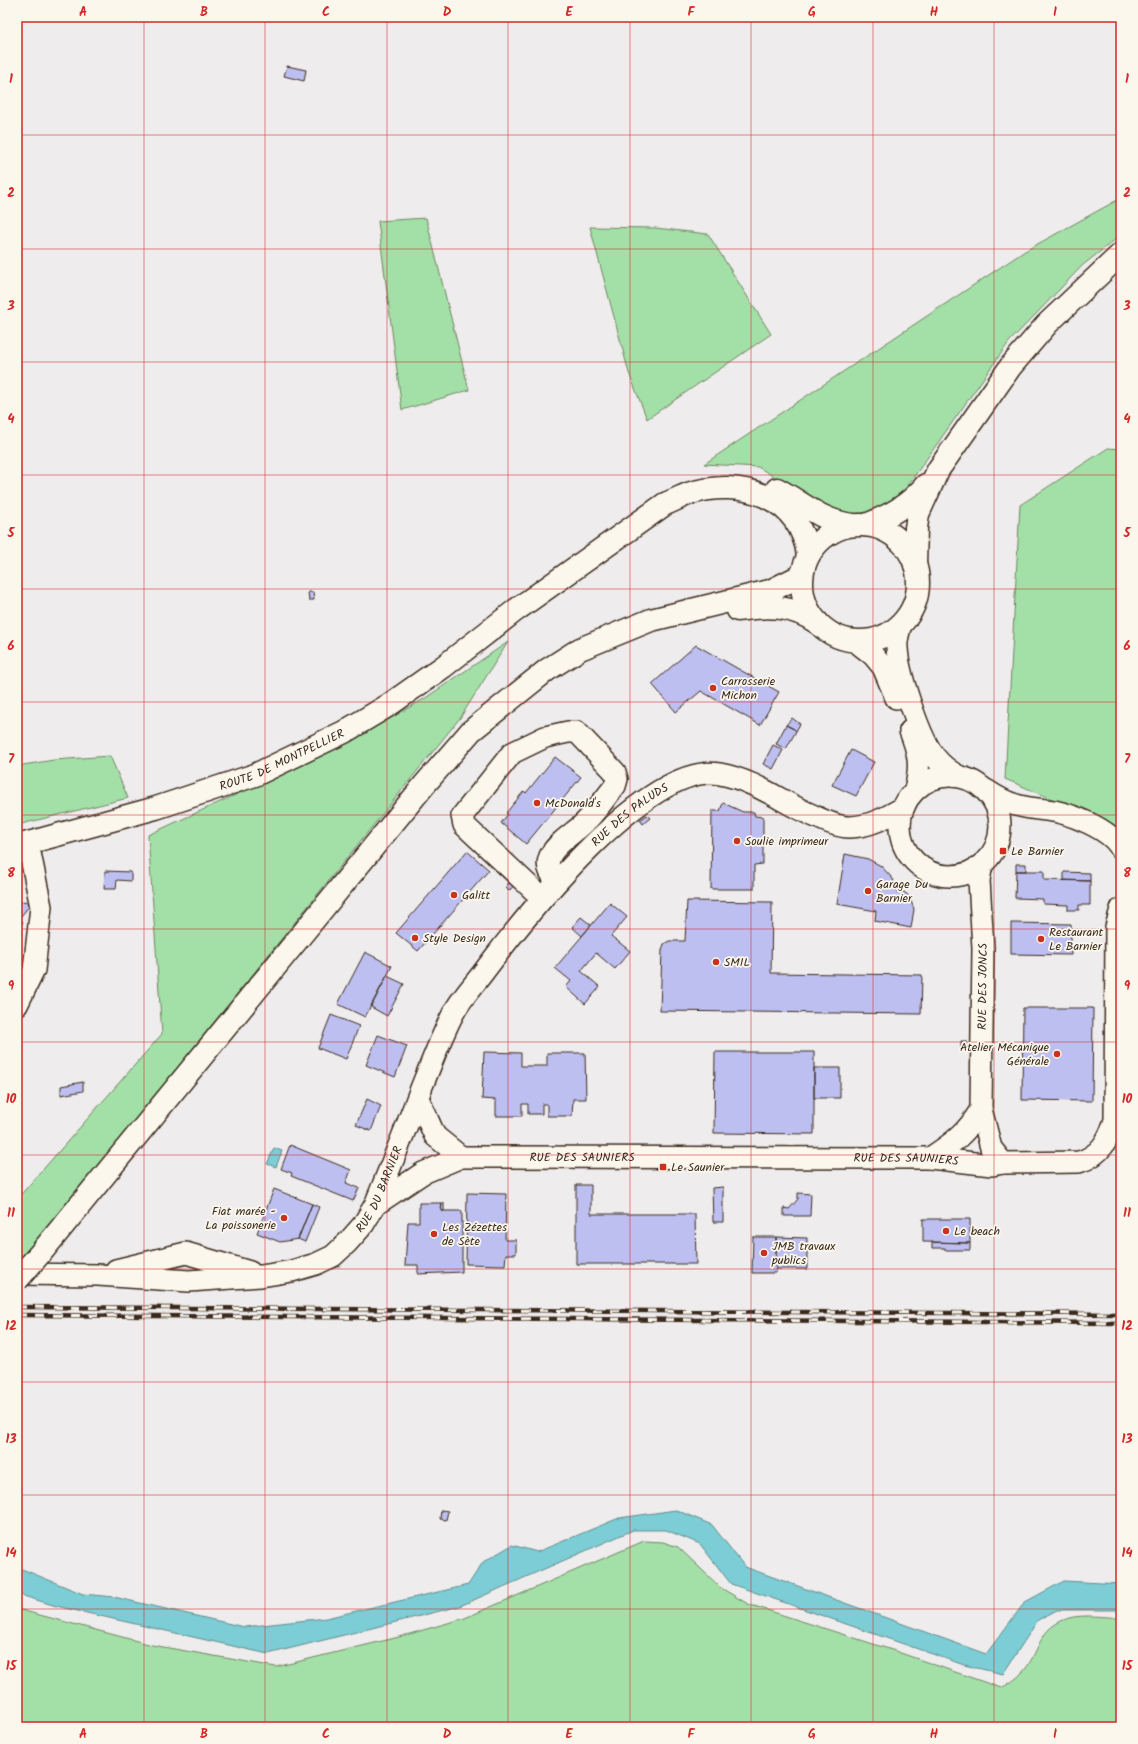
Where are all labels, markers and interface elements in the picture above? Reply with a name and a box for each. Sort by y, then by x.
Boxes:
text: A [79,2,87,23]
text: B [200,2,208,23]
text: C [322,2,330,23]
text: D [443,2,452,23]
text: E [565,2,573,23]
text: F [687,2,695,23]
text: G [808,2,816,23]
text: H [930,2,939,23]
text: I [1053,2,1057,23]
text: 1 [9,69,13,90]
text: 1 [1125,69,1129,90]
text: 2 [7,183,15,204]
text: 2 [1123,183,1131,204]
text: 3 [6,296,15,317]
text: 3 [1122,296,1131,317]
text: 4 [7,409,15,430]
text: 4 [1123,409,1131,430]
text: 5 [7,523,16,544]
text: 5 [1123,523,1132,544]
text: 6 [7,636,15,657]
text: 6 [1123,636,1131,657]
place label: Carrosserie Michon [721,672,776,705]
marker: Carrosserie Michon [708,683,718,693]
street label: ROUTE DE MONTPELLIER [217,724,348,796]
text: 7 [8,749,15,770]
text: 7 [1124,749,1131,770]
street label: RUE DES PALUDS [587,778,672,851]
place label: McDonald's [545,794,601,813]
marker: McDonald's [532,798,542,808]
place label: Soulie imprimeur [745,832,829,851]
marker: Soulie imprimeur [732,836,742,846]
place label: Le Barnier [1011,842,1065,861]
marker: Le Barnier [998,846,1008,856]
text: 8 [7,863,15,884]
text: 8 [1123,863,1131,884]
place label: Garage Du Barnier [876,875,928,908]
place label: Galitt [462,886,490,905]
marker: Garage Du Barnier [863,886,873,896]
marker: Galitt [449,890,459,900]
place label: Restaurant Le Barnier [1049,923,1104,956]
place label: Style Design [423,929,486,948]
marker: Style Design [410,933,420,943]
marker: Restaurant Le Barnier [1036,934,1046,944]
street label: RUE DES JONCS [972,942,993,1030]
place label: SMIL [724,953,750,972]
marker: SMIL [711,957,721,967]
text: 9 [8,976,15,997]
text: 9 [1124,976,1131,997]
place label: Atelier Mécanique Générale [960,1038,1050,1071]
marker: Atelier Mécanique Générale [1052,1049,1062,1059]
text: 10 [6,1089,17,1110]
text: 10 [1122,1089,1133,1110]
street label: RUE DU BARNIER [351,1143,407,1237]
street label: RUE DES SAUNIERS [529,1148,635,1167]
street label: RUE DES SAUNIERS [853,1148,960,1171]
place label: Le Saunier [671,1158,725,1177]
marker: Le Saunier [658,1162,668,1172]
place label: Fiat marée - La poissonerie [205,1202,277,1235]
text: 11 [7,1203,15,1224]
text: 11 [1123,1203,1131,1224]
marker: Fiat marée - La poissonerie [279,1213,289,1223]
place label: Les Zézettes de Sète [442,1218,507,1251]
place label: Le beach [954,1222,1000,1241]
marker: Le beach [941,1226,951,1236]
marker: Les Zézettes de Sète [429,1229,439,1239]
place label: JMB travaux publics [771,1237,836,1270]
marker: JMB travaux publics [759,1248,769,1258]
text: 12 [5,1316,17,1337]
text: 12 [1121,1316,1133,1337]
text: 13 [5,1429,17,1450]
text: 13 [1121,1429,1133,1450]
text: 14 [5,1543,17,1564]
text: 14 [1121,1543,1133,1564]
text: 15 [6,1656,18,1677]
text: 15 [1122,1656,1134,1677]
text: A [79,1724,87,1744]
text: B [200,1724,208,1744]
text: C [322,1724,330,1744]
text: D [443,1724,452,1744]
text: E [565,1724,573,1744]
text: F [687,1724,695,1744]
text: G [808,1724,816,1744]
text: H [930,1724,939,1744]
text: I [1053,1724,1057,1744]

